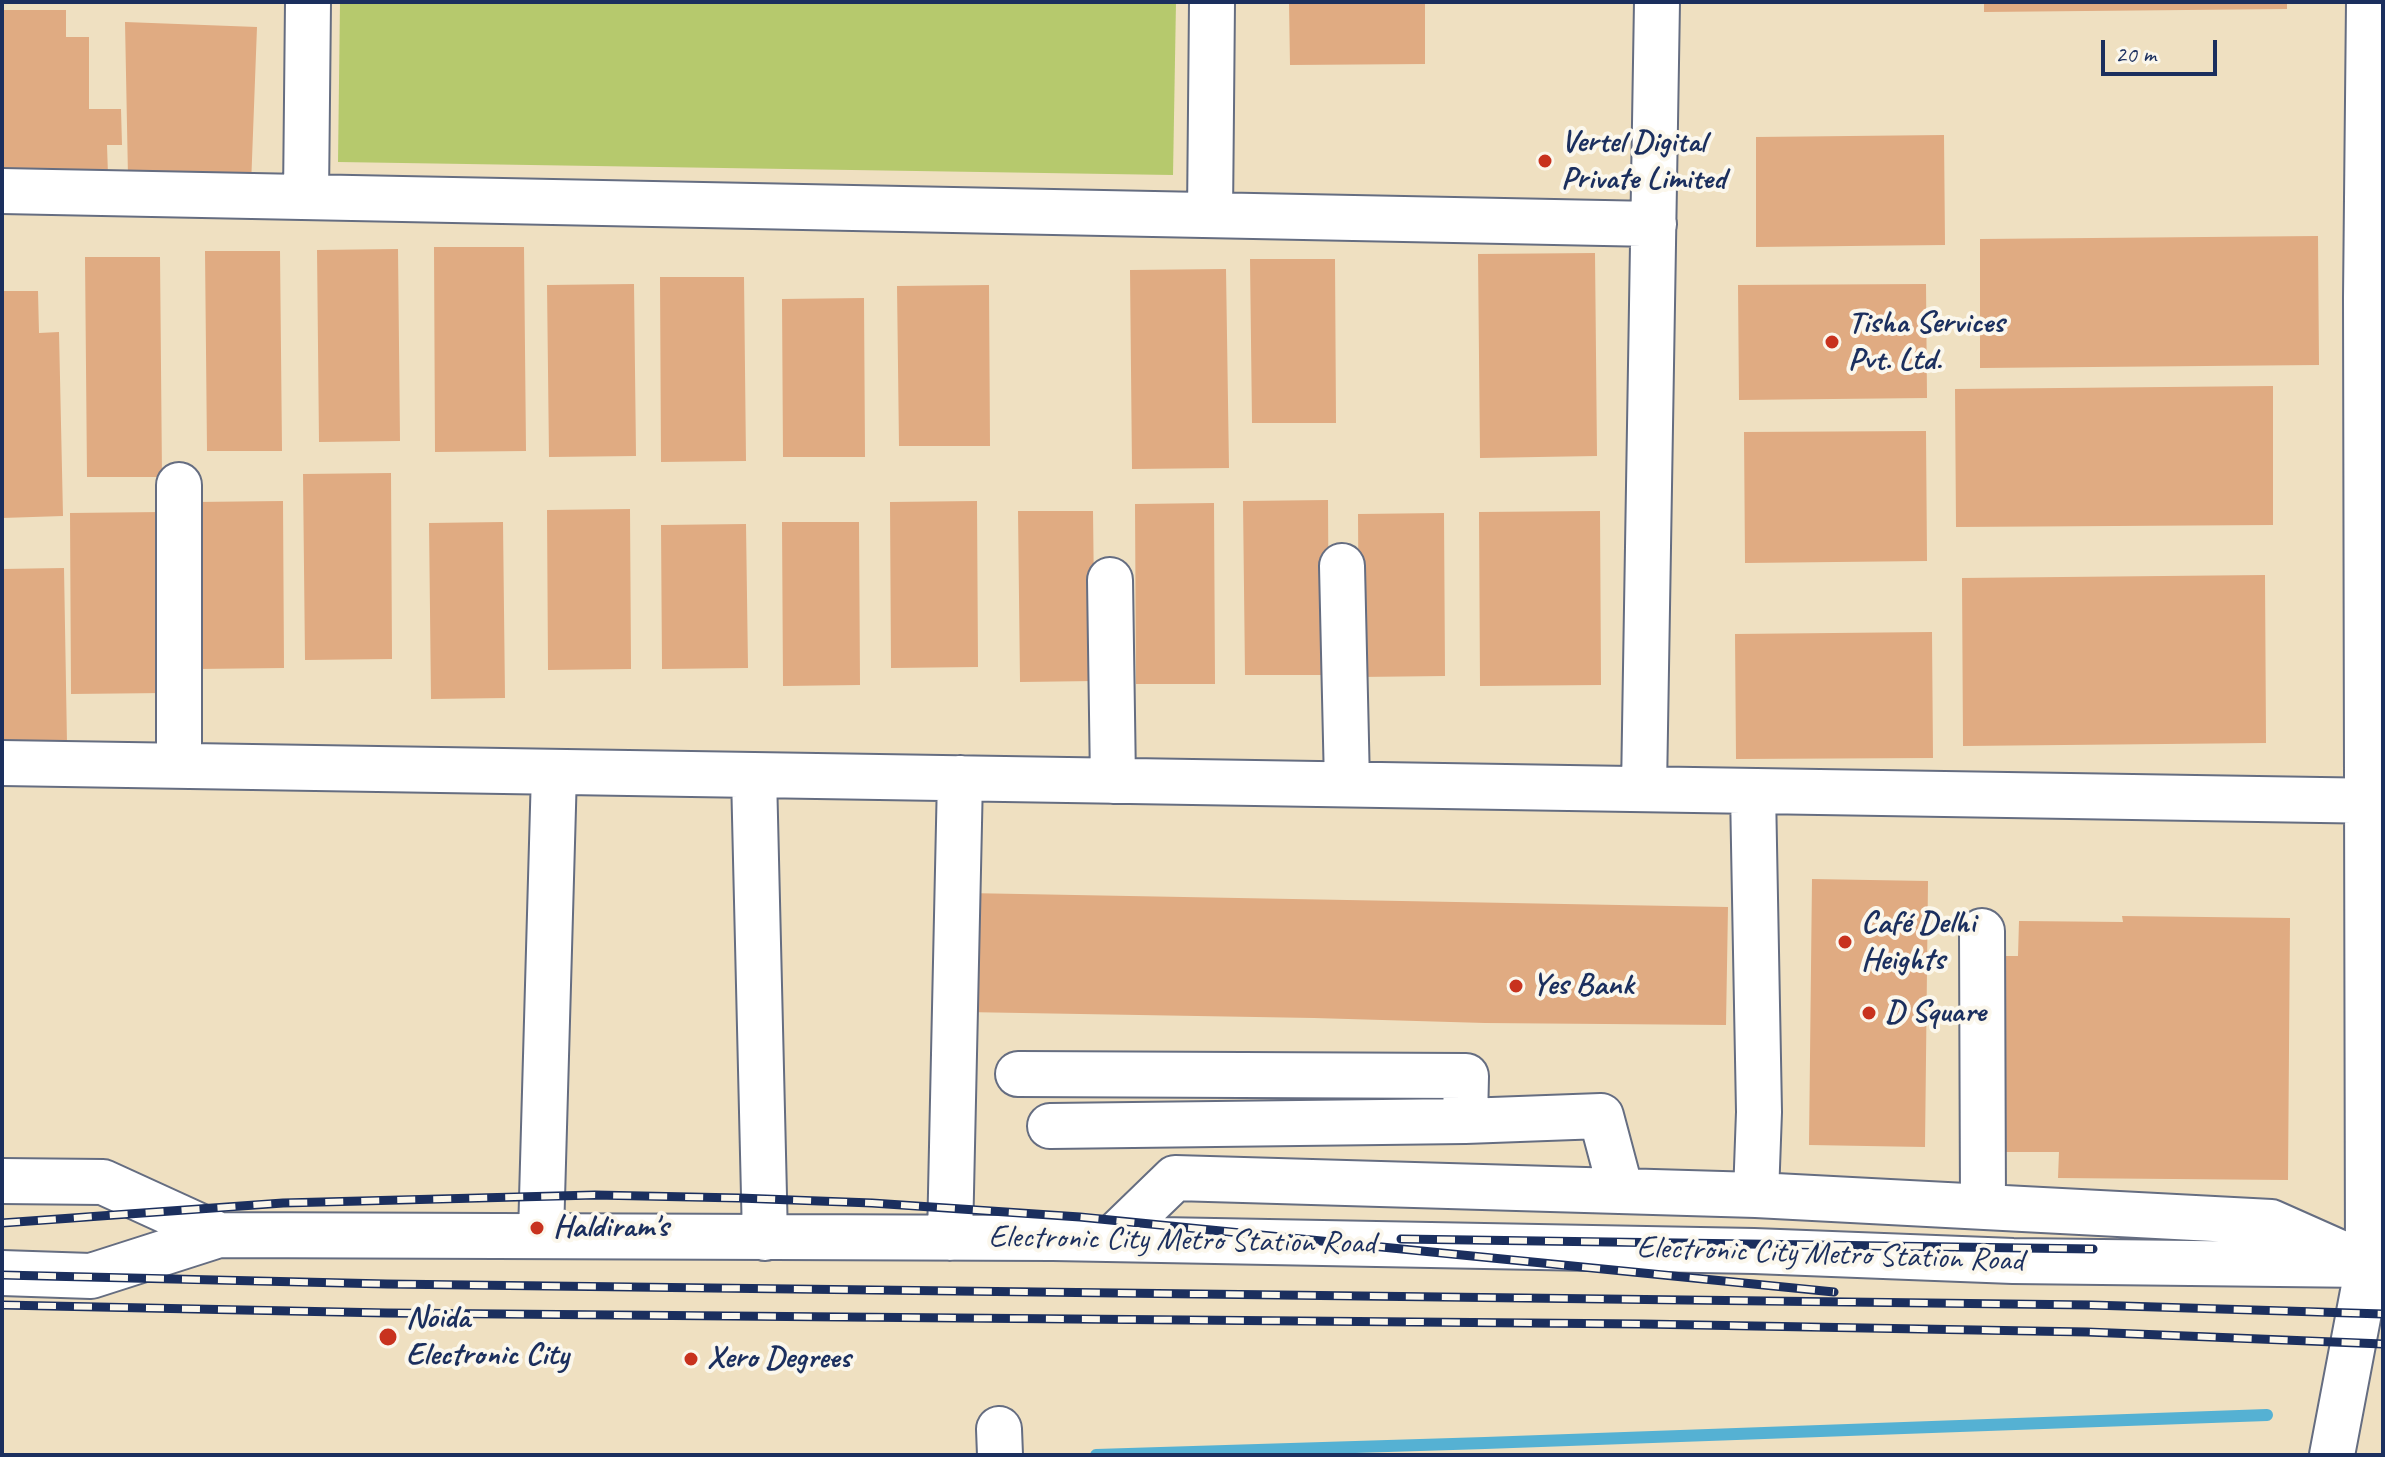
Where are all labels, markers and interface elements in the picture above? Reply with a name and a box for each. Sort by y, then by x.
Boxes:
scale bar [2105,24,2221,74]
text: 20 m [2115,39,2156,69]
place label: Vertel Digital Private Limited [1561,124,1726,199]
marker: Vertel Digital Private Limited [1536,152,1554,170]
place label: Tisha Services Pvt. Ltd. [1848,305,2004,380]
marker: Tisha Services Pvt. Ltd. [1823,333,1841,351]
place label: Café Delhi Heights [1861,905,1975,980]
marker: Café Delhi Heights [1836,933,1854,951]
place label: Yes Bank [1532,967,1634,1005]
marker: Yes Bank [1507,977,1525,995]
place label: D Square [1885,994,1986,1032]
marker: D Square [1860,1004,1878,1022]
place label: Haldiram's [553,1209,669,1247]
street label: Electronic City Metro Station Road [988,1218,1376,1264]
marker: Haldiram's [528,1219,546,1237]
street label: Electronic City Metro Station Road [1636,1229,2024,1281]
place label: Noida Electronic City [406,1300,569,1375]
marker: Noida Electronic City [377,1326,399,1348]
place label: Xero Degrees [707,1340,851,1378]
marker: Xero Degrees [682,1350,700,1368]

